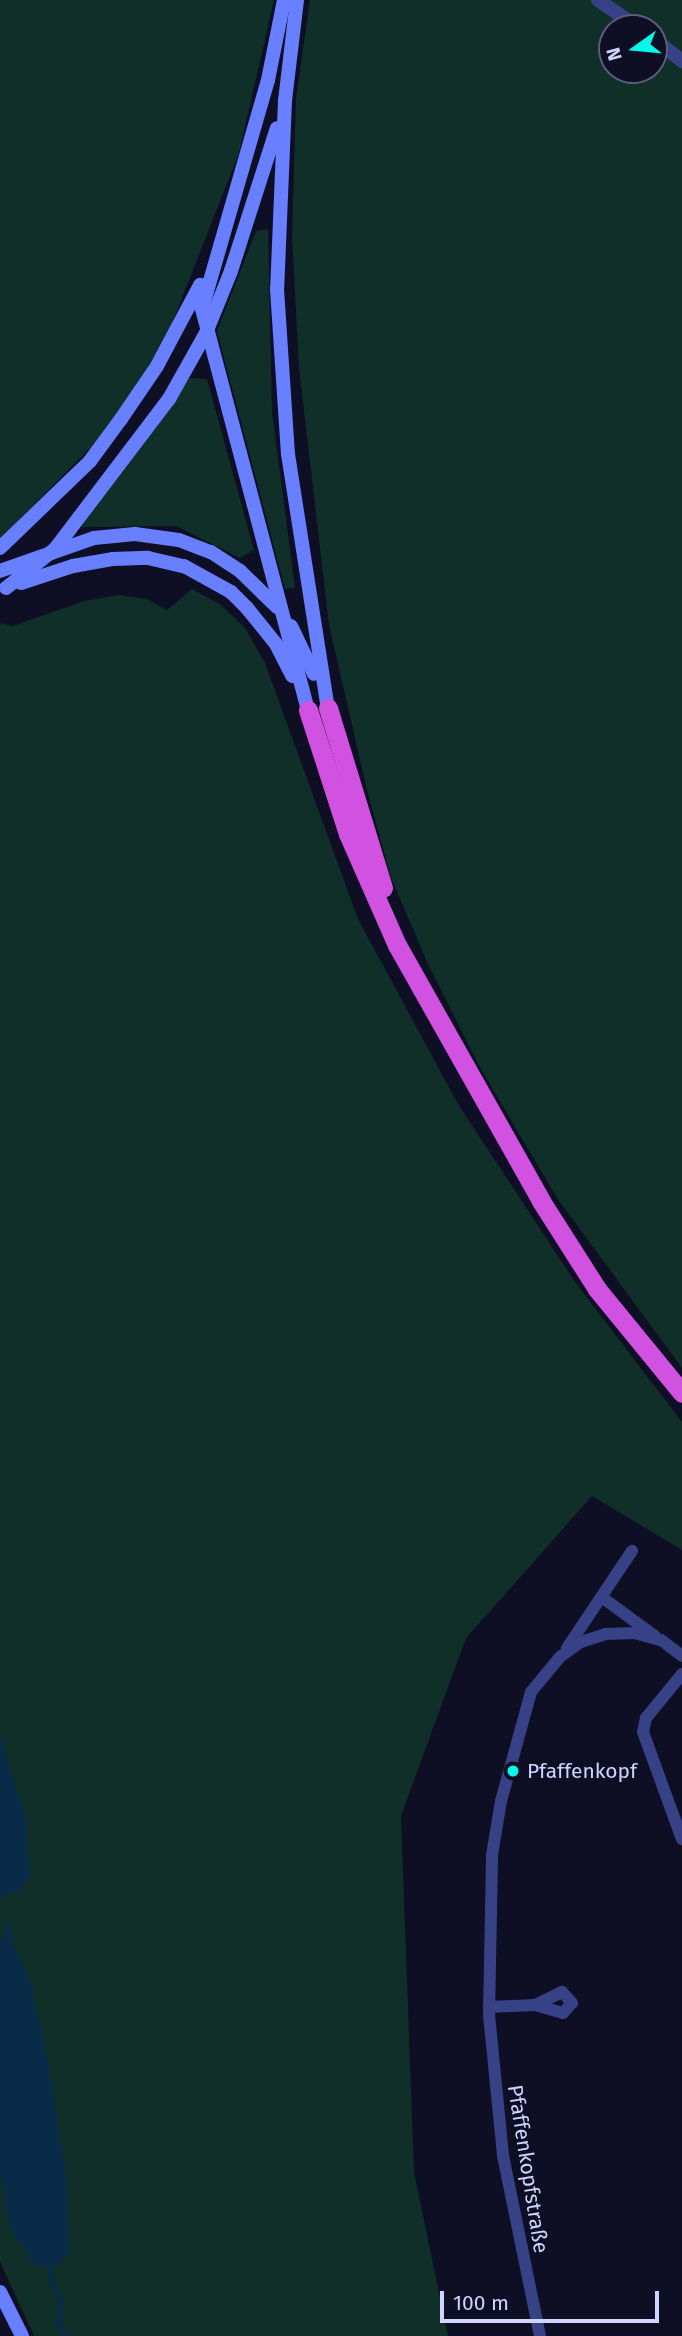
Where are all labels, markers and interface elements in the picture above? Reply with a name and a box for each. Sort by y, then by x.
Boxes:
north arrow [598,14,668,84]
text: N [601,45,627,63]
place label: Pfaffenkopf [527,1758,637,1784]
marker: Pfaffenkopf [505,1763,521,1779]
street label: Pfaffenkopfstraße [502,2083,554,2255]
scale bar [444,2276,663,2320]
text: 100 m [453,2290,509,2316]

